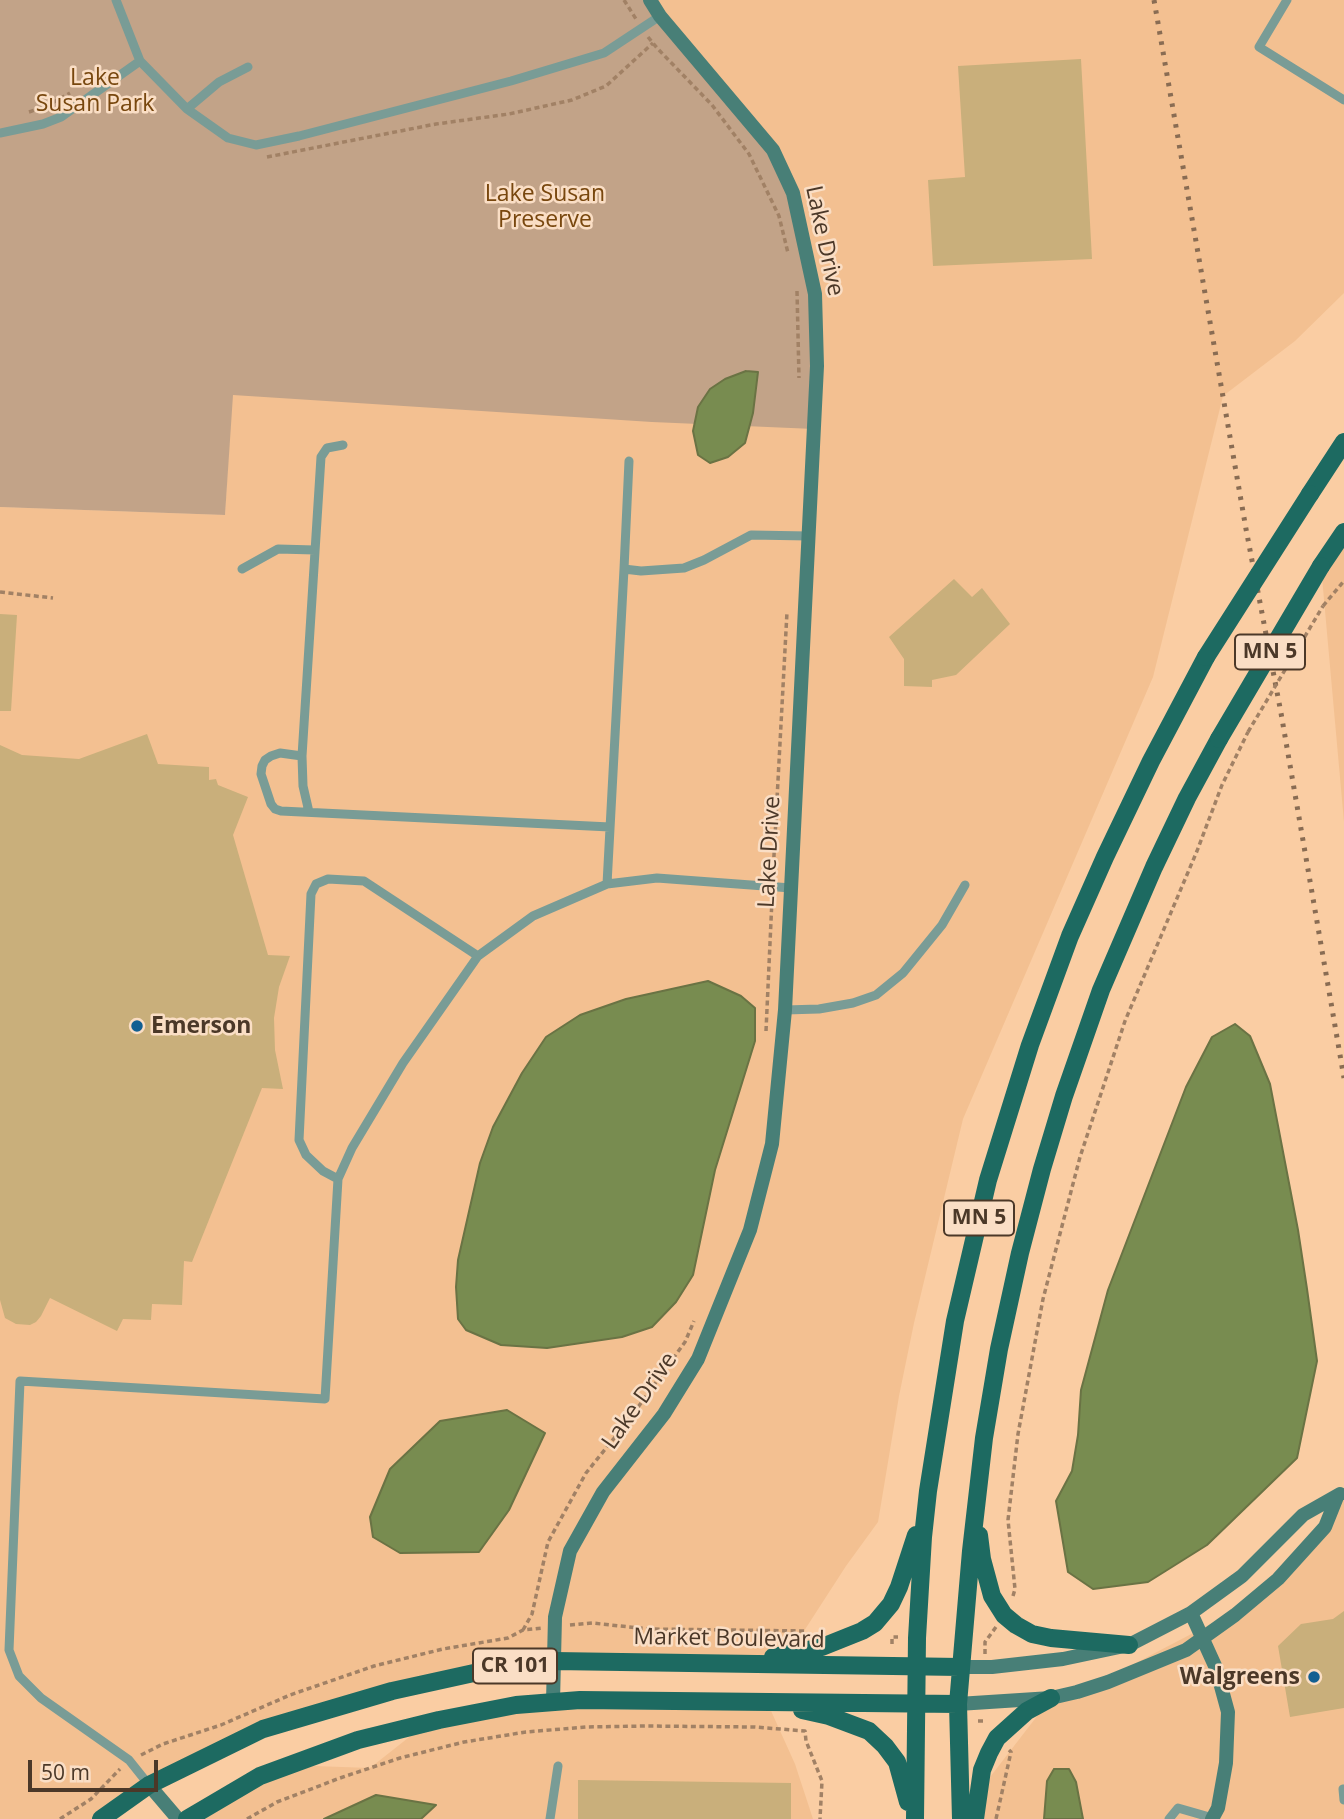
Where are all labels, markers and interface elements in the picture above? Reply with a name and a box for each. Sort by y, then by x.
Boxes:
park label: Lake Susan Park [36,64,154,118]
park label: Lake Susan Preserve [485,180,605,234]
street label: Lake Drive [799,183,849,299]
road number: MN 5 [1235,634,1305,670]
street label: Lake Drive [753,795,787,909]
place label: Emerson [151,1012,251,1040]
marker: Emerson [129,1018,145,1034]
road number: MN 5 [944,1200,1014,1236]
street label: Lake Drive [597,1347,683,1455]
street label: Market Boulevard [633,1624,825,1654]
road number: CR 101 [473,1648,557,1684]
place label: Walgreens [1180,1663,1300,1691]
marker: Walgreens [1306,1669,1322,1685]
scale bar [32,1745,161,1789]
text: 50 m [41,1758,90,1786]

